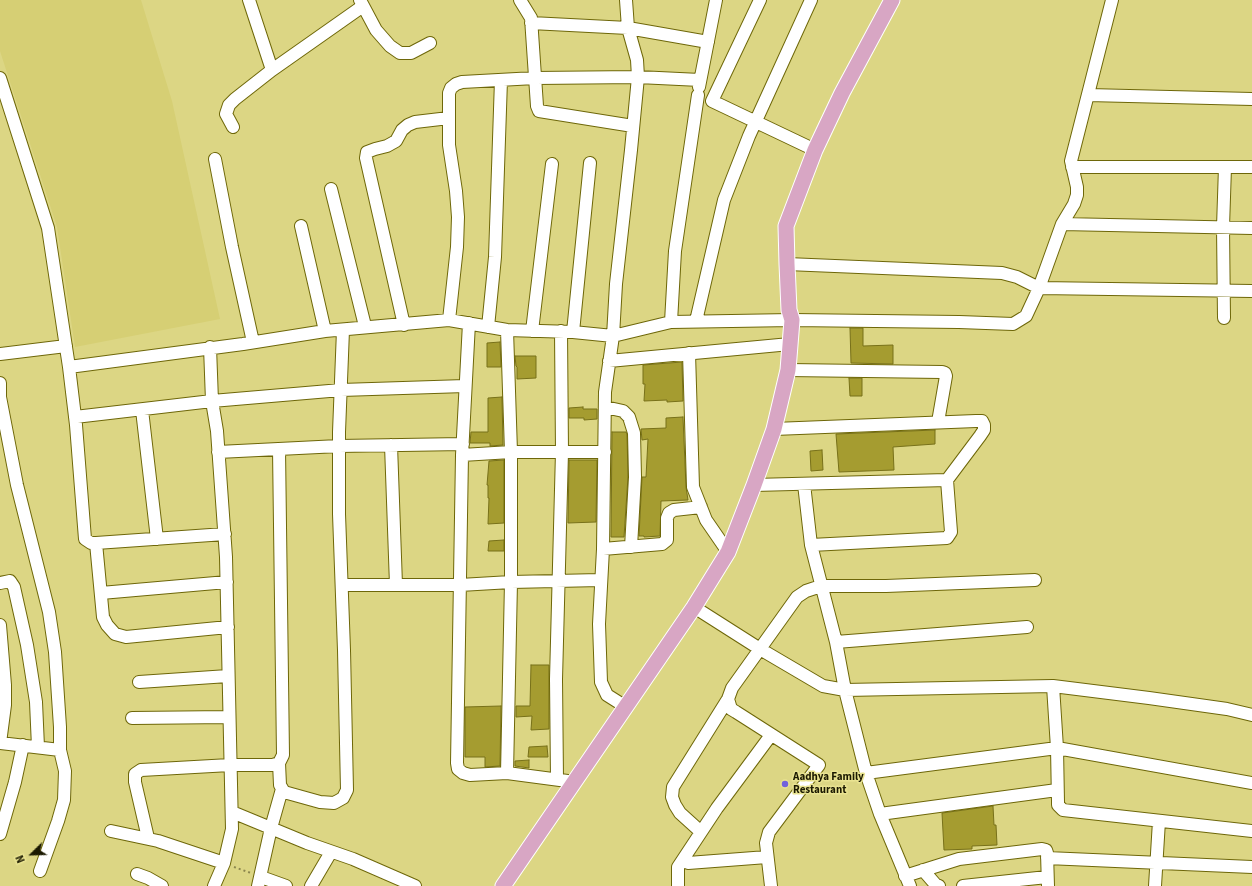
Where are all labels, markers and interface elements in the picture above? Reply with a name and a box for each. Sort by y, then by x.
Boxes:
place label: Aadhya Family Restaurant [793,771,864,797]
marker: Aadhya Family Restaurant [780,779,790,789]
north arrow [12,834,52,874]
text: N [12,853,29,865]

